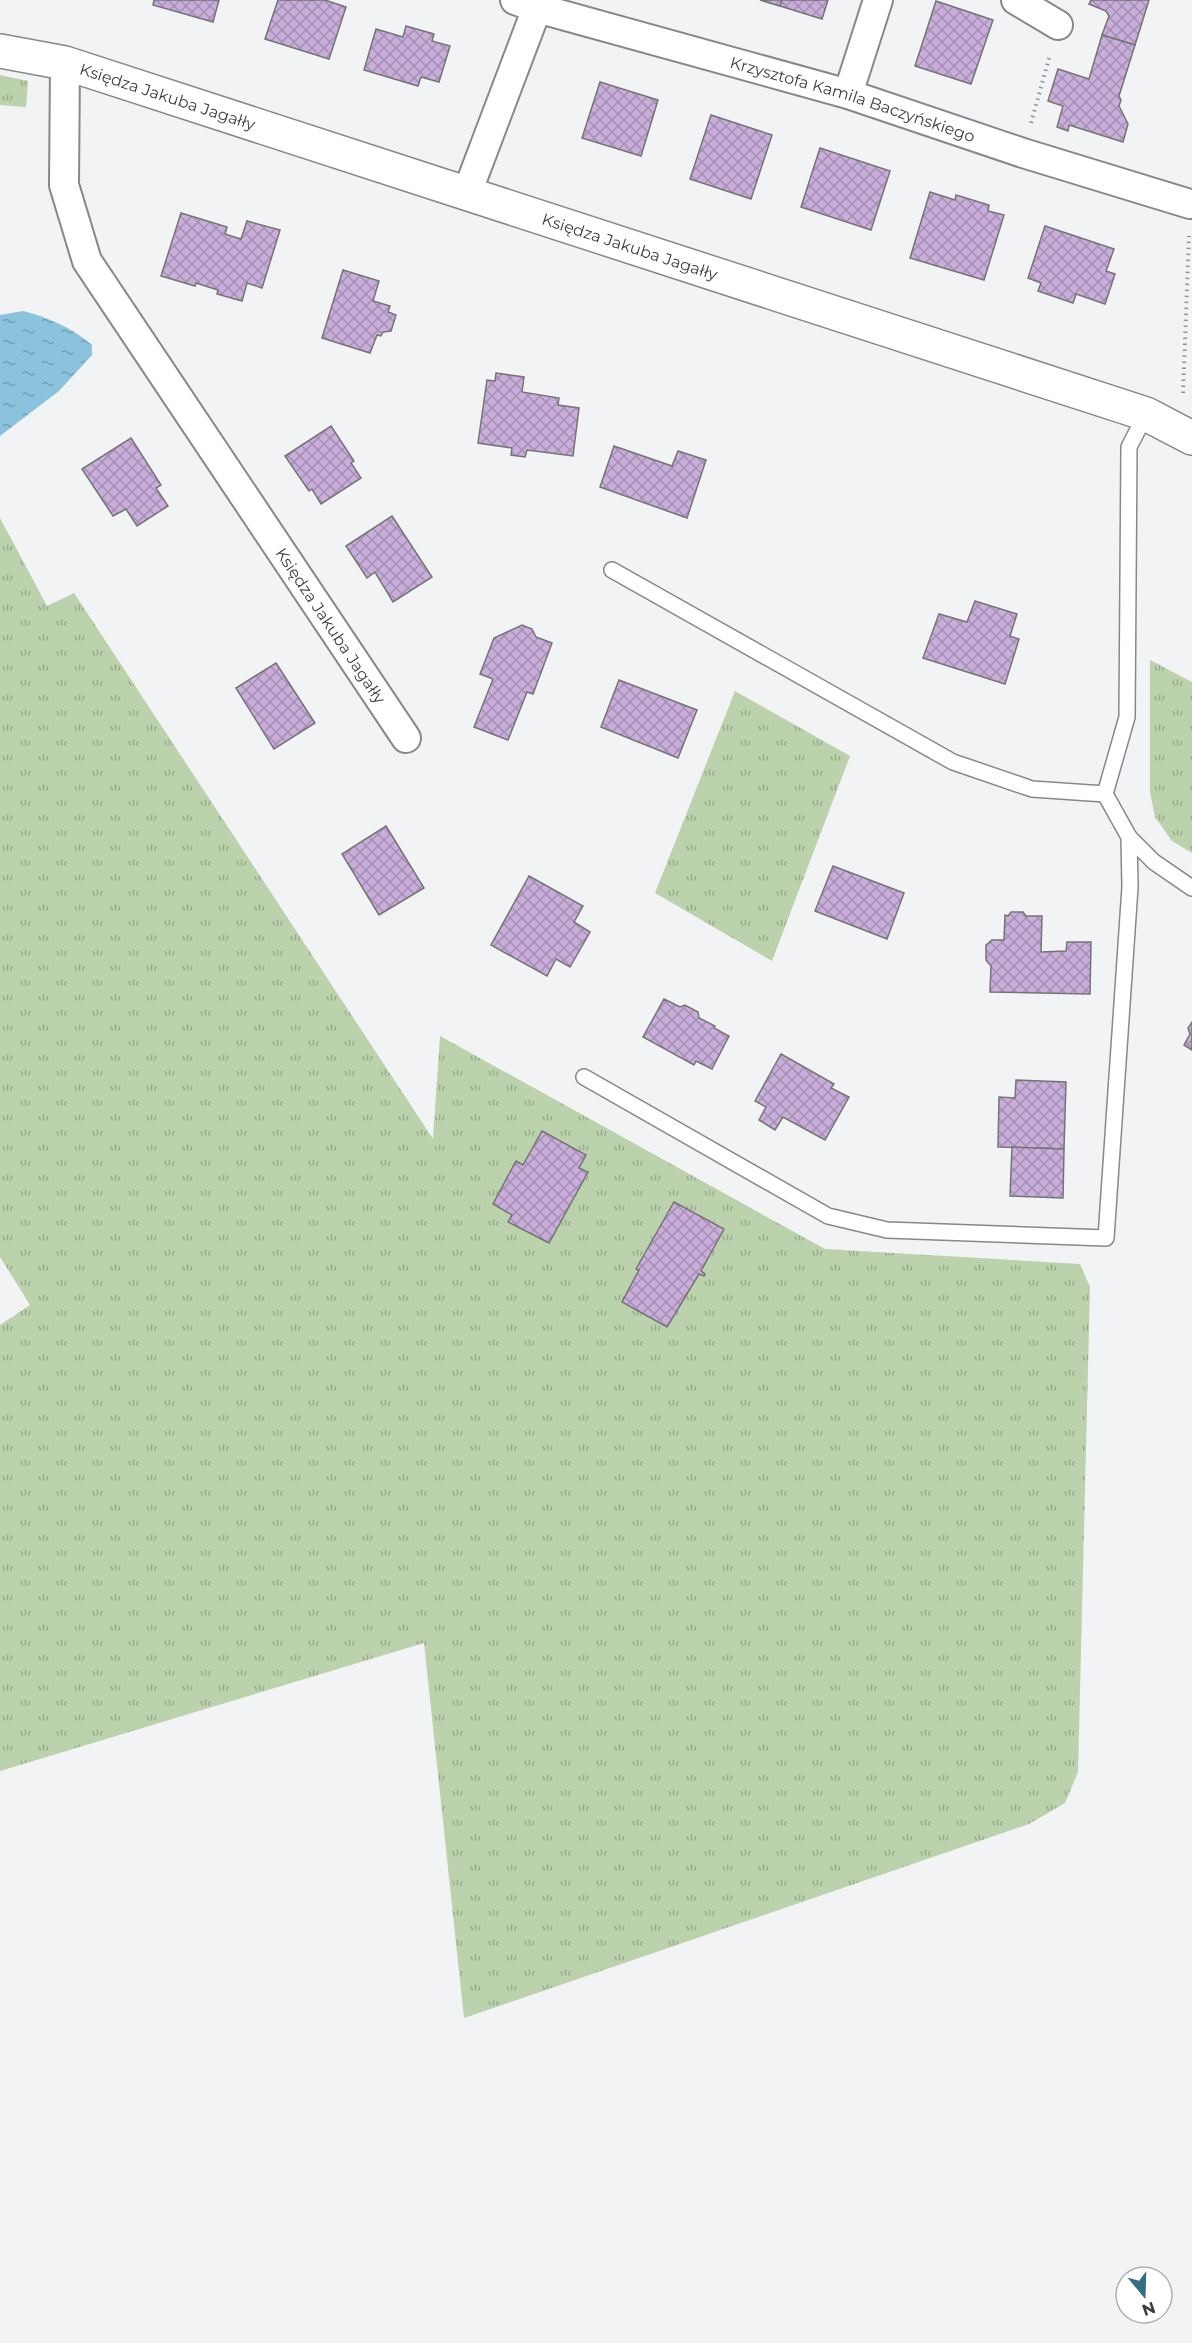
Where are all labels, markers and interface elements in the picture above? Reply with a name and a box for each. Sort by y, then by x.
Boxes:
street label: Krzysztofa Kamila Baczyńskiego [728,52,978,146]
street label: Księdza Jakuba Jagałły [78,59,258,134]
street label: Księdza Jakuba Jagałły [540,209,720,284]
street label: Księdza Jakuba Jagałły [272,544,390,707]
north arrow [1114,2265,1174,2325]
text: N [1140,2298,1158,2320]

